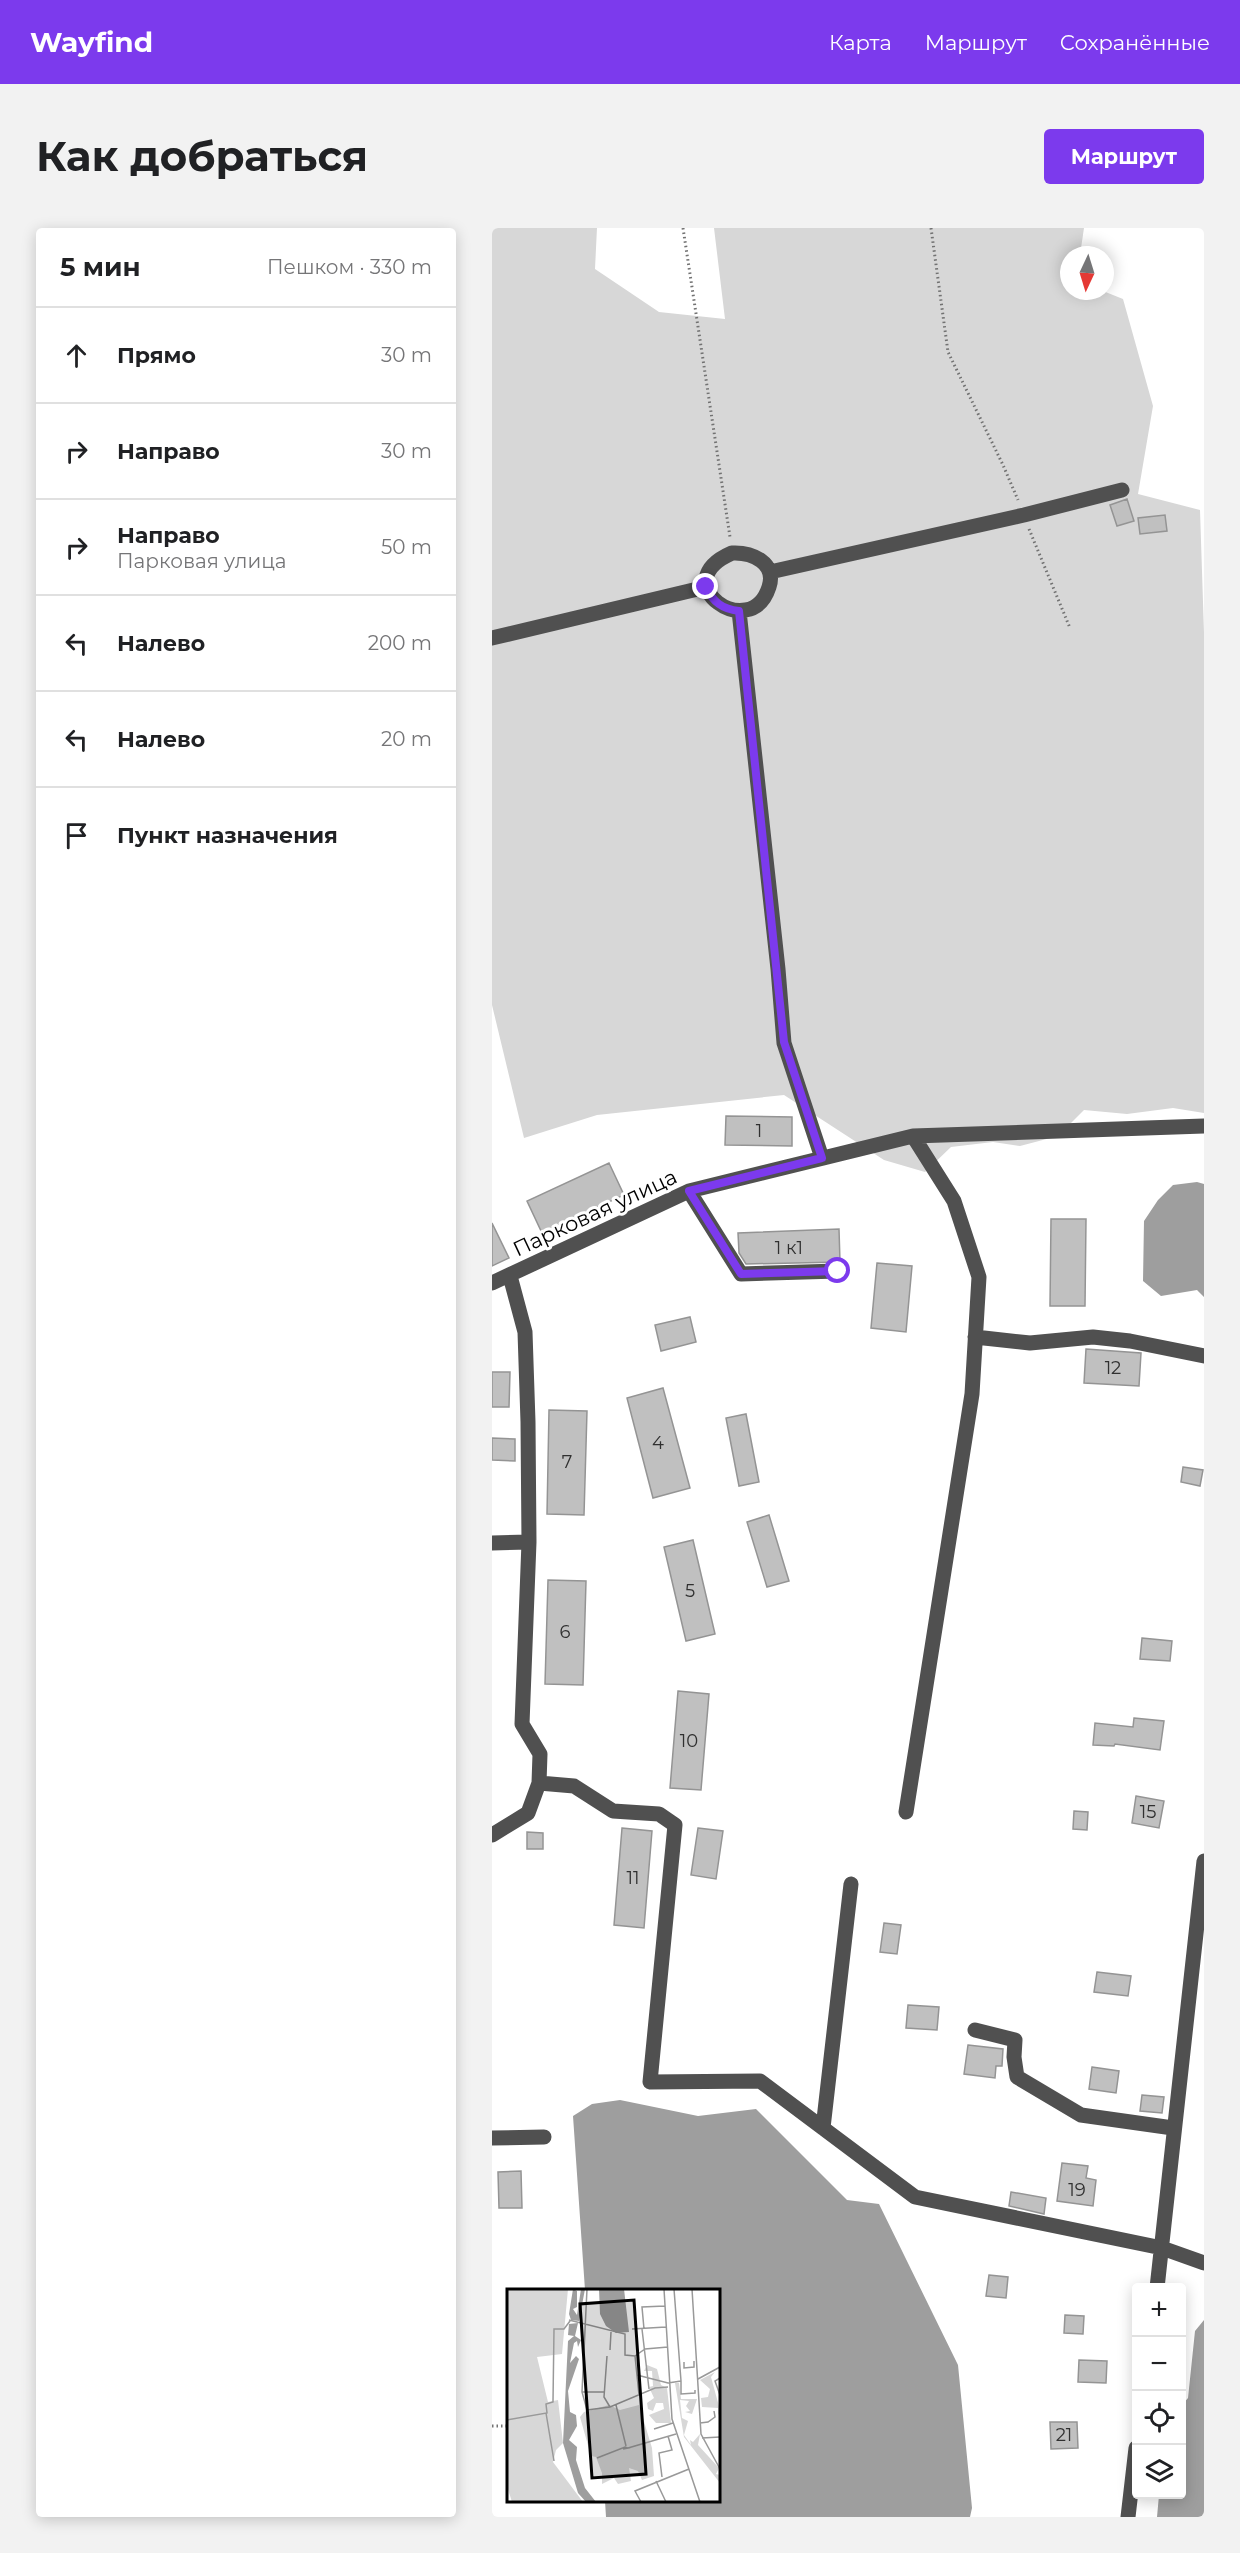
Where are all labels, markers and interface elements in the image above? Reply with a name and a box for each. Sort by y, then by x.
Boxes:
text: Wayfind [30,25,153,59]
text: Карта [829,30,892,55]
text: Маршрут [925,30,1027,55]
text: Сохранённые [1060,30,1210,55]
button: Маршрут [1044,129,1204,184]
text: Как добраться [36,130,368,182]
north arrow [1060,246,1114,300]
text: 5 мин [60,251,141,283]
text: Пешком · 330 m [267,255,432,279]
icon: ahead [60,339,93,372]
text: Прямо [117,342,196,369]
text: 30 m [381,343,432,367]
icon: right [60,435,93,468]
text: Направо [117,438,220,465]
text: 30 m [381,439,432,463]
text: Направо [117,522,220,549]
icon: right [60,531,93,564]
text: 50 m [381,535,432,559]
text: Парковая улица [117,549,287,573]
route end [692,573,718,599]
icon: left [60,627,93,660]
text: Налево [117,630,205,657]
text: 200 m [368,631,432,655]
icon: left [60,723,93,756]
text: Налево [117,726,205,753]
text: 20 m [381,727,432,751]
icon: arrive [60,819,93,852]
text: Пункт назначения [117,822,338,849]
house number: 1 [756,1120,762,1142]
street label: Парковая улица [509,1164,681,1261]
house number: 1 к1 [775,1237,803,1259]
route start [824,1257,850,1283]
house number: 12 [1105,1357,1121,1379]
house number: 4 [652,1432,664,1454]
house number: 7 [562,1451,572,1473]
house number: 5 [685,1580,695,1602]
house number: 6 [560,1621,571,1643]
house number: 10 [680,1730,698,1752]
house number: 15 [1140,1801,1156,1823]
house number: 11 [627,1867,640,1889]
house number: 19 [1068,2179,1086,2201]
map controls [1132,2283,1186,2499]
button: + [1132,2283,1186,2337]
inset map [507,2289,720,2502]
button: − [1132,2337,1186,2391]
button: locate [1132,2391,1186,2445]
house number: 21 [1056,2424,1072,2446]
button: layers [1132,2445,1186,2499]

